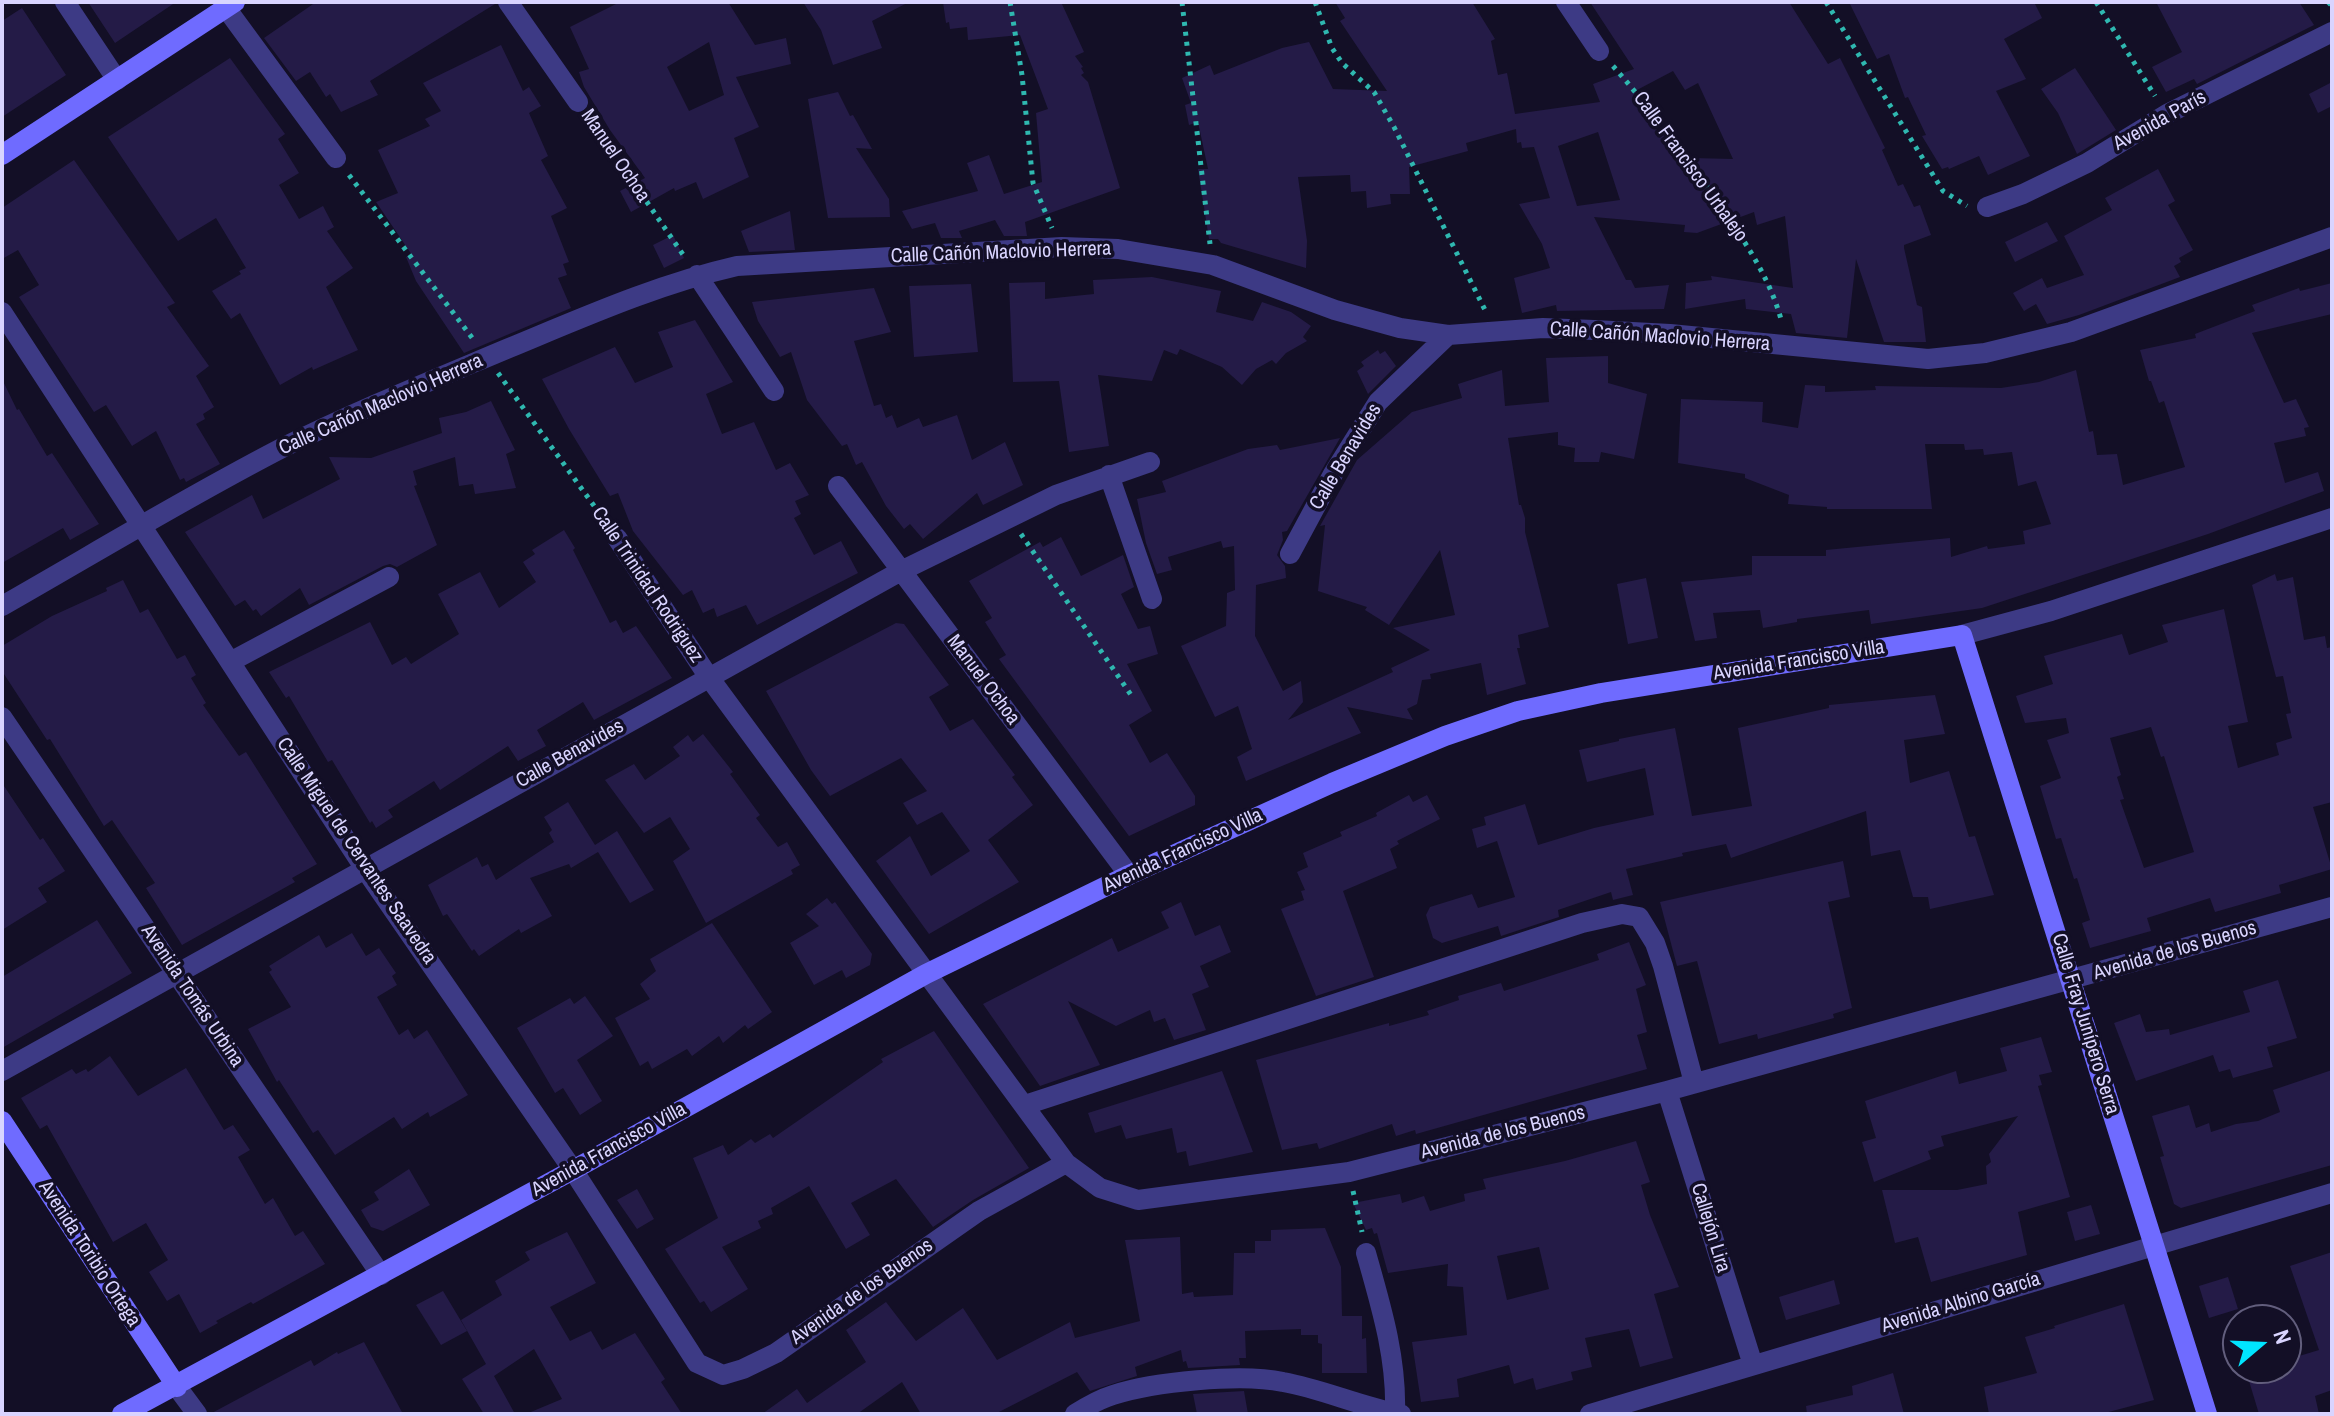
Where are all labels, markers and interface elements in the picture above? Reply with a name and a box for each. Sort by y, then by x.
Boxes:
street label: Avenida París [2109,86,2211,156]
street label: Calle Francisco Urbalejo [1628,87,1752,247]
street label: Manuel Ochoa [575,105,655,207]
street label: Calle Cañón Maclovio Herrera [890,237,1112,269]
street label: Calle Cañón Maclovio Herrera [1549,317,1771,357]
street label: Calle Cañón Maclovio Herrera [275,349,487,461]
street label: Calle Benavides [1305,400,1387,514]
street label: Calle Trinidad Rodriguez [586,503,708,667]
street label: Manuel Ochoa [941,630,1025,730]
street label: Avenida Francisco Villa [1712,636,1886,686]
street label: Calle Benavides [512,715,628,793]
street label: Calle Miguel de Cervantes Saavedra [271,733,441,969]
street label: Avenida Francisco Villa [1100,804,1266,898]
street label: Avenida de los Buenos [2091,916,2259,986]
street label: Avenida Tomás Urbina [135,920,249,1072]
street label: Calle Fray Junípero Serra [2046,931,2124,1117]
street label: Avenida Francisco Villa [528,1098,690,1202]
street label: Avenida de los Buenos [1418,1101,1588,1165]
street label: Avenida Toribio Ortega [33,1176,145,1332]
street label: Callejón Lira [1685,1180,1735,1276]
street label: Avenida de los Buenos [786,1234,938,1350]
street label: Avenida Albino García [1879,1267,2043,1339]
north arrow [2222,1304,2302,1384]
text: N [2266,1326,2299,1348]

